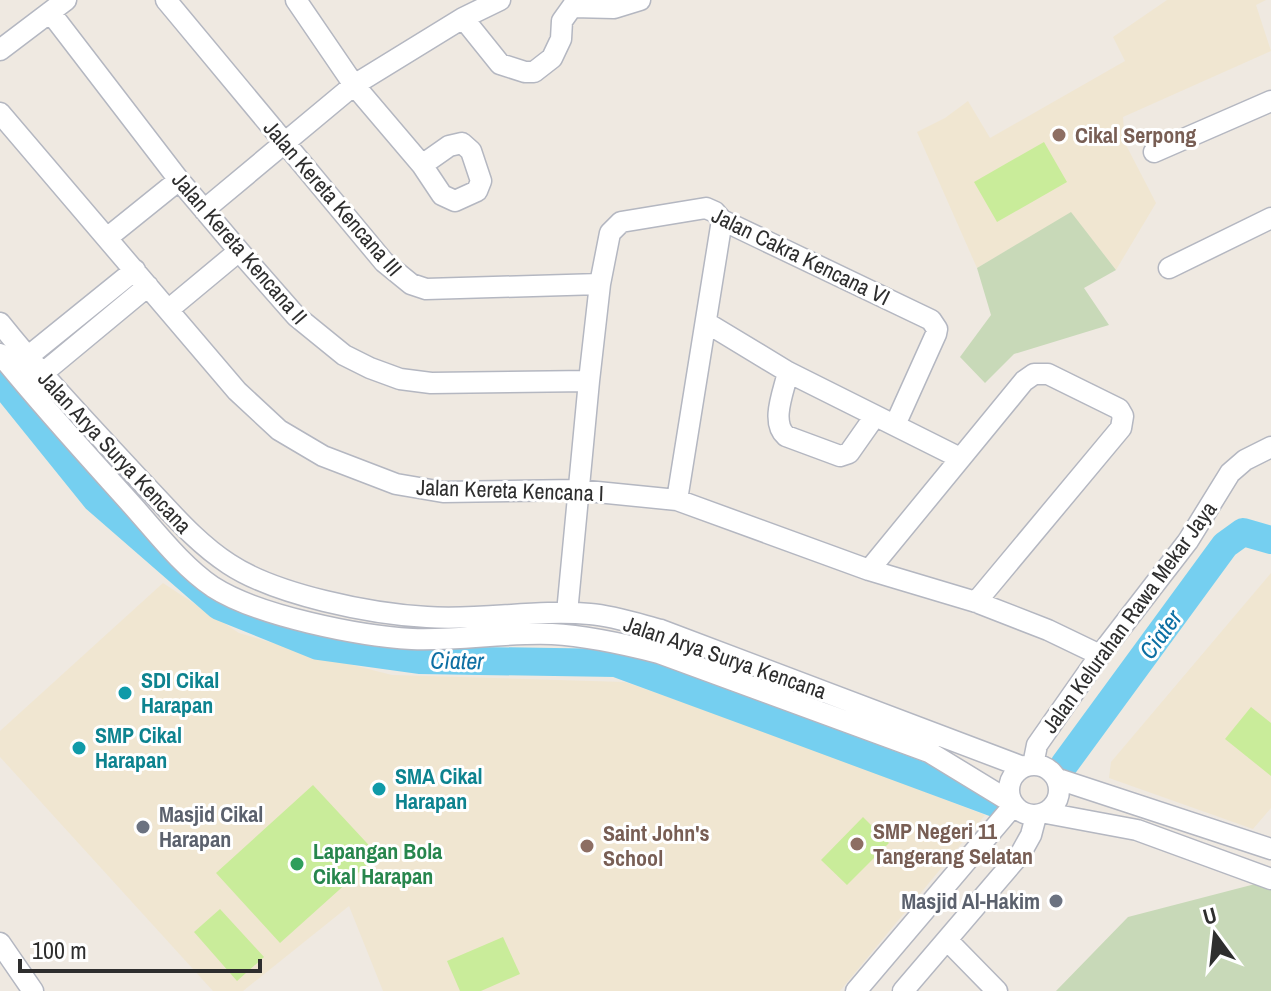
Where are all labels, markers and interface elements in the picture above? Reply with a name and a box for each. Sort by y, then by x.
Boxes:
street label: Jalan Kereta Kencana III [257,114,409,282]
place label: Cikal Serpong [1075,120,1196,150]
marker: Cikal Serpong [1050,126,1068,144]
street label: Jalan Kereta Kencana II [166,165,314,331]
street label: Jalan Cakra Kencana VI [707,200,895,312]
street label: Jalan Arya Surya Kencana [32,364,198,540]
street label: Jalan Kereta Kencana I [416,472,604,508]
street label: Jalan Kelurahan Rawa Mekar Jaya [1035,495,1223,739]
water label: Ciater [1131,602,1190,665]
street label: Jalan Arya Surya Kencana [620,608,830,706]
water label: Ciater [430,644,486,676]
place label: SDI Cikal Harapan [141,665,219,720]
marker: SDI Cikal Harapan [116,684,134,702]
place label: SMP Cikal Harapan [95,720,182,775]
marker: SMP Cikal Harapan [70,739,88,757]
place label: SMA Cikal Harapan [395,761,483,816]
marker: SMA Cikal Harapan [370,780,388,798]
place label: Masjid Cikal Harapan [159,799,263,854]
place label: SMP Negeri 11 Tangerang Selatan [873,816,1033,871]
marker: Masjid Cikal Harapan [134,818,152,836]
place label: Saint John's School [603,818,710,873]
marker: SMP Negeri 11 Tangerang Selatan [848,835,866,853]
place label: Lapangan Bola Cikal Harapan [313,836,442,891]
marker: Saint John's School [578,837,596,855]
marker: Lapangan Bola Cikal Harapan [288,855,306,873]
place label: Masjid Al-Hakim [901,886,1040,916]
marker: Masjid Al-Hakim [1047,892,1065,910]
north arrow [1175,895,1255,975]
text: U [1200,900,1220,932]
scale bar [20,923,260,973]
text: 100 m [32,934,87,966]

